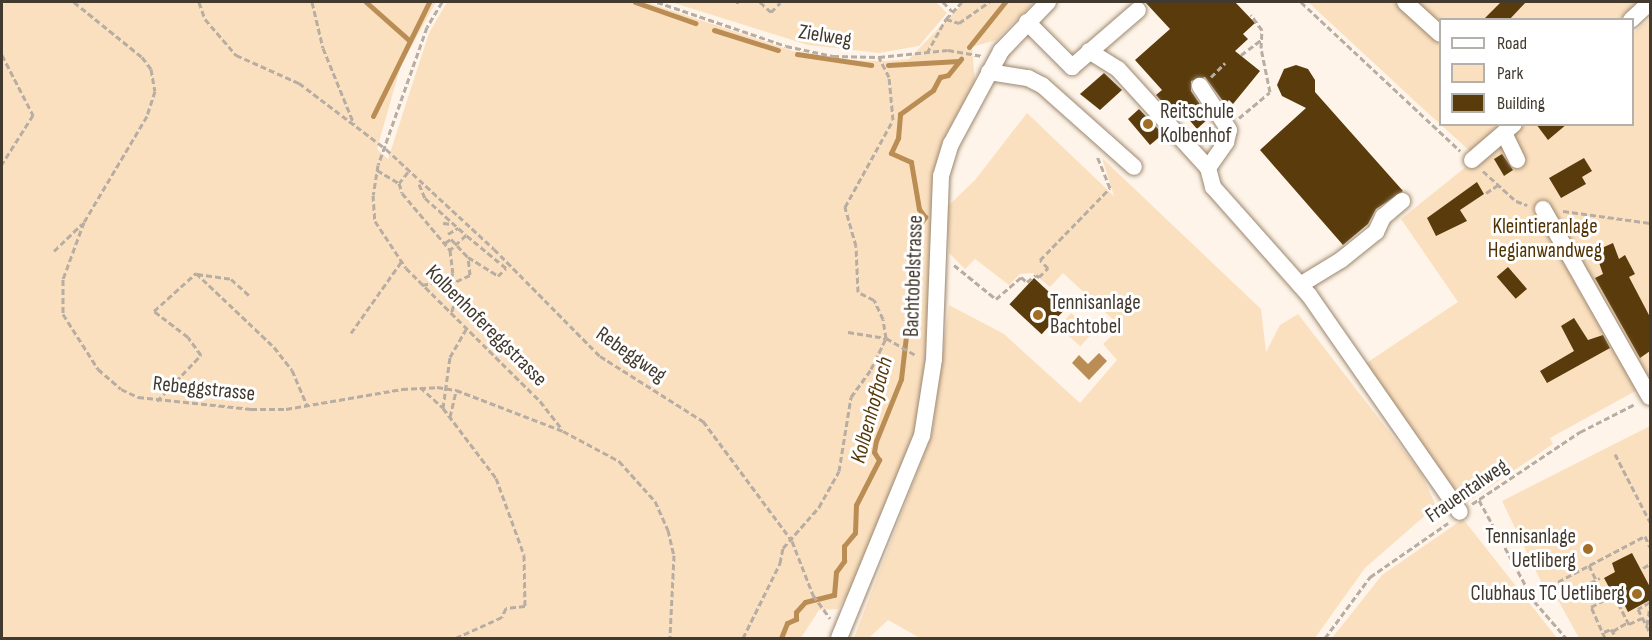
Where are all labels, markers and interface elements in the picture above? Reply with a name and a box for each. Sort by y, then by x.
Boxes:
legend [1439,18,1634,126]
street label: Zielweg [797,19,853,53]
text: Road [1497,33,1527,54]
text: Park [1497,63,1523,84]
text: Building [1497,93,1545,114]
place label: Reitschule Kolbenhof [1160,99,1234,149]
marker: Reitschule Kolbenhof [1141,117,1155,131]
park label: Kleintieranlage Hegianwandweg [1488,214,1602,264]
street label: Bachtobelstrasse [899,215,929,337]
street label: Kolbenhofereggstrasse [420,260,552,392]
place label: Tennisanlage Bachtobel [1050,290,1141,340]
marker: Tennisanlage Bachtobel [1031,308,1045,322]
street label: Rebeggweg [591,322,671,388]
water label: Kolbenhofbach [845,354,899,466]
street label: Rebeggstrasse [152,371,256,407]
street label: Frauentalweg [1421,453,1513,529]
place label: Tennisanlage Uetliberg [1485,524,1576,574]
marker: Tennisanlage Uetliberg [1581,542,1595,556]
place label: Clubhaus TC Uetliberg [1471,581,1625,607]
marker: Clubhaus TC Uetliberg [1630,587,1644,601]

